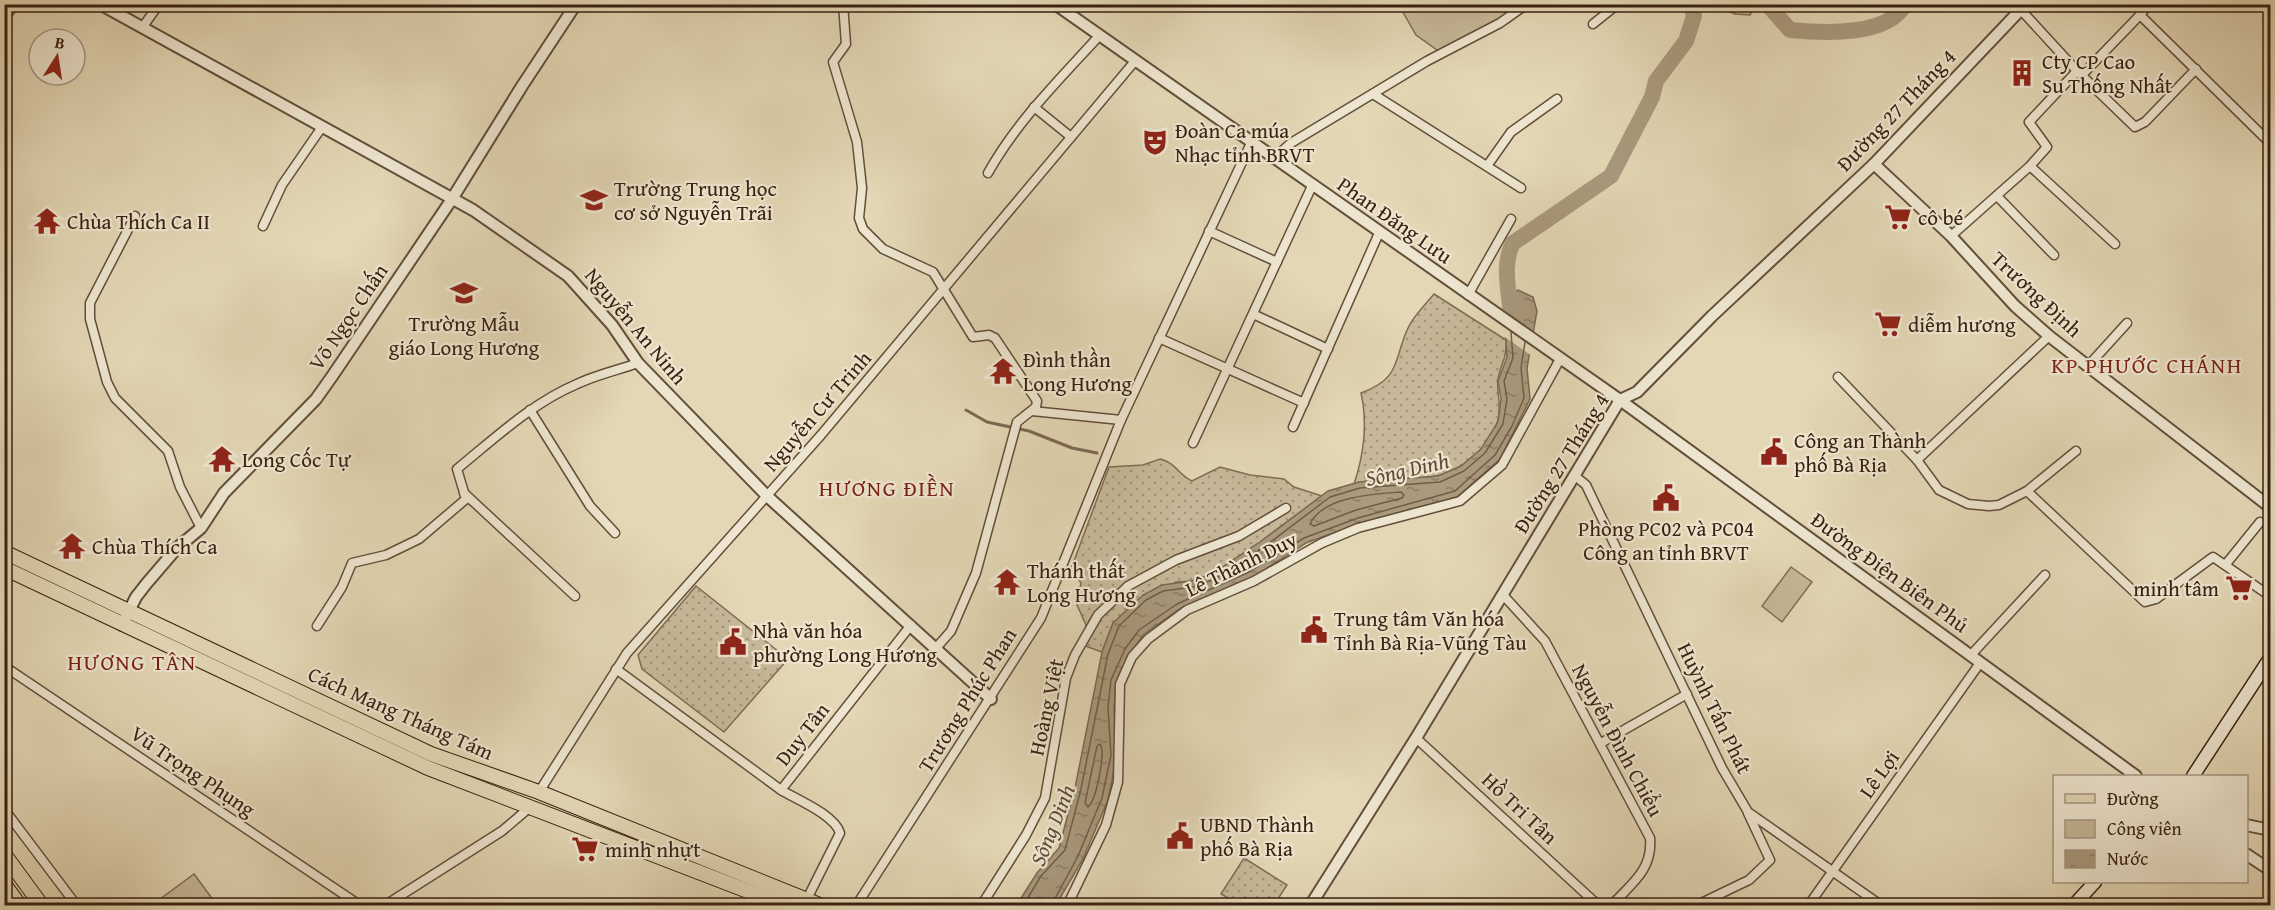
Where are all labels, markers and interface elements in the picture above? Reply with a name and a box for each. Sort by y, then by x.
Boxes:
north arrow [27,27,87,87]
text: B [53,30,68,55]
street label: Đường 27 Tháng 4 [1829,42,1963,178]
place label: Cty CP Cao Su Thống Nhất [2042,46,2173,101]
building icon: Cty CP Cao Su Thống Nhất [2007,58,2037,88]
place label: Đoàn Ca múa Nhạc tỉnh BRVT [1175,115,1315,170]
theatre icon: Đoàn Ca múa Nhạc tỉnh BRVT [1140,127,1170,157]
street label: Phan Đăng Lưu [1331,169,1459,271]
place label: Trường Trung học cơ sở Nguyễn Trãi [614,173,777,228]
school or university icon: Trường Trung học cơ sở Nguyễn Trãi [579,185,609,215]
supermarket icon: cô bé [1883,202,1913,232]
place label: cô bé [1918,202,1964,233]
temple icon: Chùa Thích Ca II [32,206,62,236]
place label: Chùa Thích Ca II [67,206,210,237]
street label: Trương Định [1985,244,2090,345]
street label: Võ Ngọc Chấn [301,257,395,377]
street label: Nguyễn An Ninh [578,261,694,392]
school or university icon: Trường Mẫu giáo Long Hương [449,278,479,308]
place label: Trường Mẫu giáo Long Hương [389,308,540,363]
supermarket icon: diễm hương [1873,309,1903,339]
place label: diễm hương [1908,309,2016,340]
street label: Nguyễn Cư Trinh [756,343,879,478]
place label: Đình thần Long Hương [1023,344,1132,399]
district label: KP PHƯỚC CHÁNH [2051,349,2243,381]
temple icon: Đình thần Long Hương [988,356,1018,386]
street label: Đường 27 Tháng 4 [1505,387,1617,539]
place label: Công an Thành phố Bà Rịa [1794,425,1927,480]
public building icon: Công an Thành phố Bà Rịa [1759,437,1789,467]
temple icon: Long Cốc Tự [207,444,237,474]
place label: Long Cốc Tự [242,444,352,475]
water label: Sông Dinh [1362,444,1452,494]
district label: HƯƠNG ĐIỀN [819,472,955,504]
public building icon: Phòng PC02 và PC04 Công an tỉnh BRVT [1651,483,1681,513]
street label: Đường Điện Biên Phủ [1805,504,1976,640]
place label: Phòng PC02 và PC04 Công an tỉnh BRVT [1578,513,1754,568]
street label: Lê Thành Duy [1180,523,1303,604]
temple icon: Chùa Thích Ca [57,531,87,561]
place label: Chùa Thích Ca [92,531,217,562]
place label: Thánh thất Long Hương [1027,555,1136,610]
temple icon: Thánh thất Long Hương [992,567,1022,597]
place label: minh tâm [2133,573,2219,604]
supermarket icon: minh tâm [2224,573,2254,603]
place label: Trung tâm Văn hóa Tỉnh Bà Rịa-Vũng Tàu [1334,603,1527,658]
place label: Nhà văn hóa phường Long Hương [753,615,937,670]
public building icon: Trung tâm Văn hóa Tỉnh Bà Rịa-Vũng Tàu [1299,615,1329,645]
street label: Trương Phúc Phan [910,621,1024,778]
public building icon: Nhà văn hóa phường Long Hương [718,627,748,657]
street label: Huỳnh Tấn Phát [1670,637,1760,779]
district label: HƯƠNG TÂN [67,646,197,678]
street label: Hoàng Việt [1021,655,1072,758]
street label: Cách Mạng Tháng Tám [303,658,499,768]
street label: Nguyễn Đình Chiểu [1565,658,1672,823]
street label: Duy Tân [767,696,837,772]
street label: Vũ Trọng Phụng [124,718,262,825]
street label: Lê Lợi [1851,744,1907,804]
street label: Hồ Tri Tân [1475,765,1565,851]
legend [2053,775,2248,883]
water label: Sông Dinh [1021,780,1083,870]
text: Đường [2107,785,2158,812]
place label: UBND Thành phố Bà Rịa [1200,809,1314,864]
text: Công viên [2107,815,2182,842]
public building icon: UBND Thành phố Bà Rịa [1165,821,1195,851]
supermarket icon: minh nhựt [570,834,600,864]
place label: minh nhựt [605,834,701,865]
text: Nước [2107,845,2148,872]

